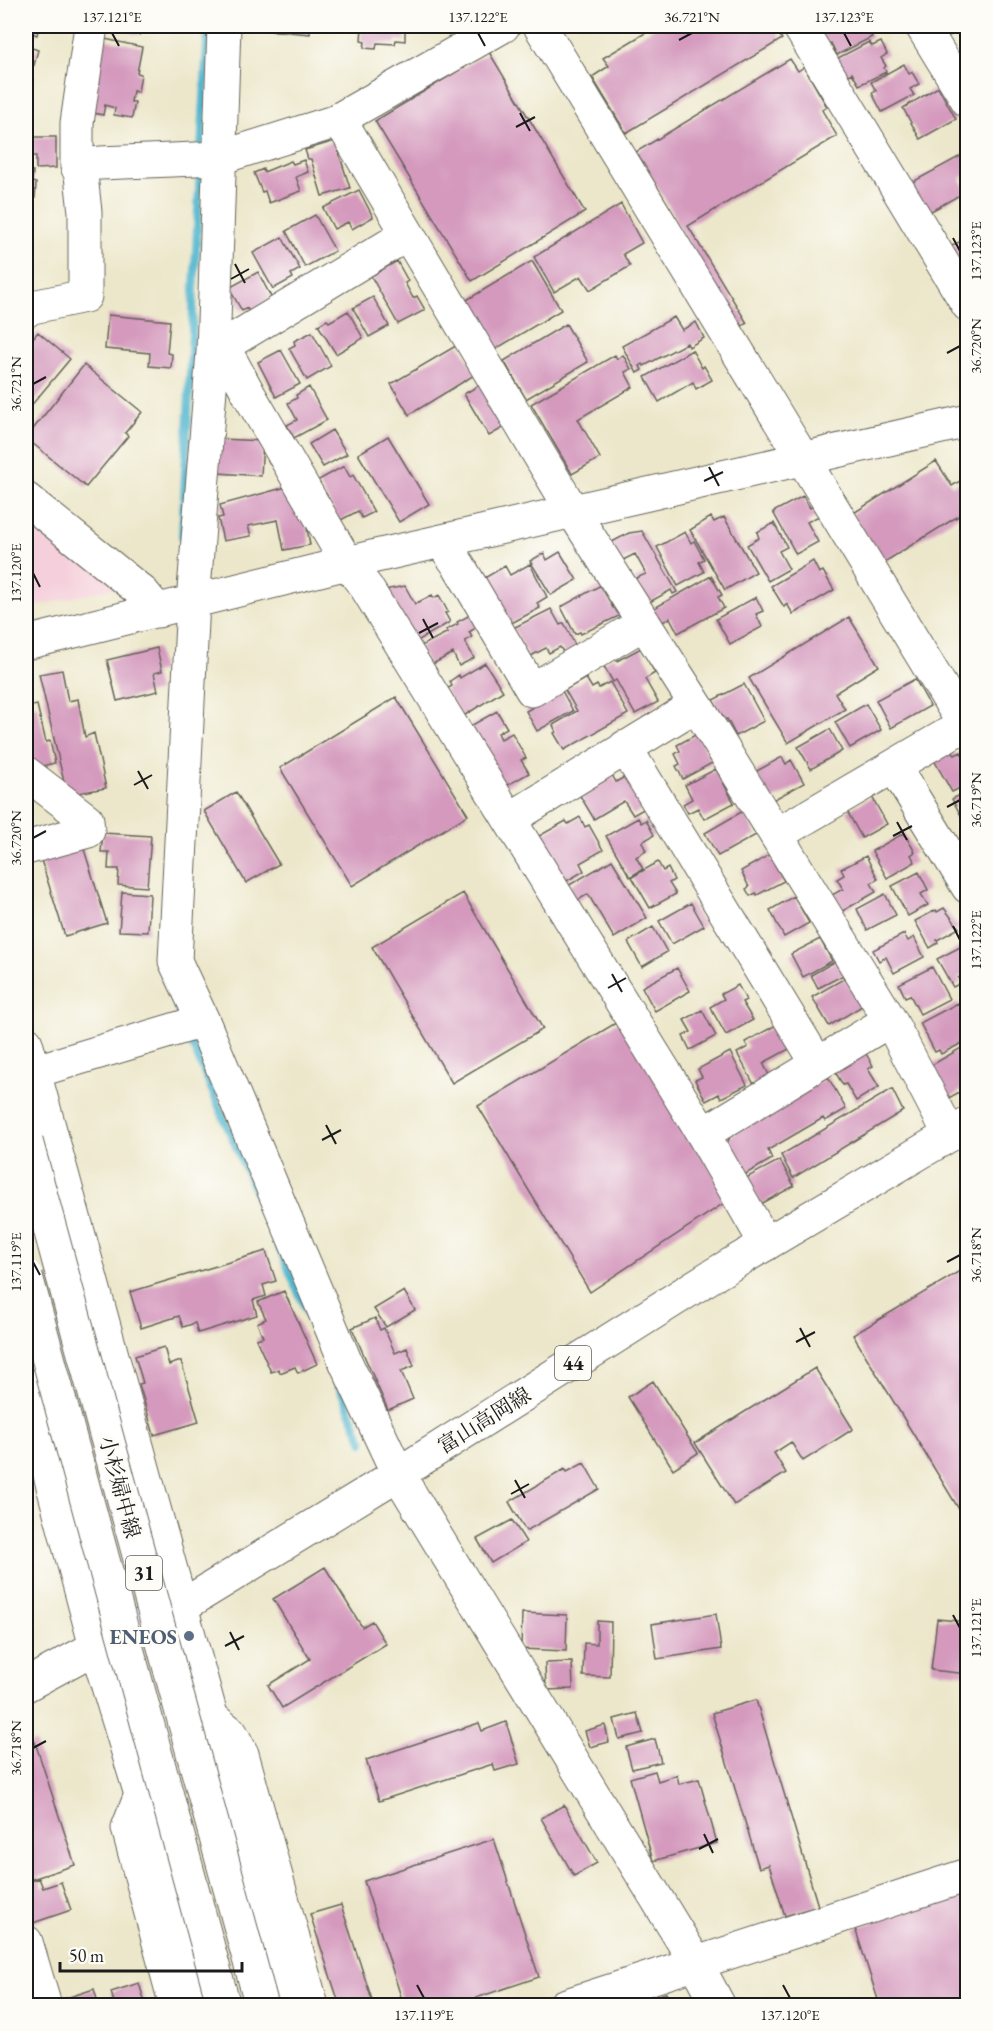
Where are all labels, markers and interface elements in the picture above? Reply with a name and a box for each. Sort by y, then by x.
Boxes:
text: 137.121°E [82,7,142,26]
text: 137.122°E [448,7,508,26]
text: 36.721°N [664,7,720,26]
text: 137.123°E [814,7,874,26]
text: 137.123°E [966,221,985,281]
text: 36.720°N [966,318,985,374]
text: 36.721°N [6,356,25,412]
text: 137.120°E [6,543,25,603]
text: 36.719°N [966,772,985,828]
text: 36.720°N [6,810,25,866]
text: 137.122°E [966,910,985,970]
text: 36.718°N [966,1227,985,1283]
text: 137.119°E [6,1232,25,1292]
road number: 44 [555,1346,591,1380]
street label: 富山高岡線 [432,1381,536,1459]
street label: 小杉婦中線 [93,1433,147,1541]
road number: 31 [126,1556,162,1590]
text: 137.121°E [966,1598,985,1658]
place label: ENEOS [110,1623,177,1650]
marker: ENEOS [182,1629,196,1643]
text: 36.718°N [6,1720,25,1776]
scale bar [60,1935,242,1973]
text: 50 m [69,1944,104,1967]
text: 137.119°E [394,2005,454,2024]
text: 137.120°E [760,2005,820,2024]

